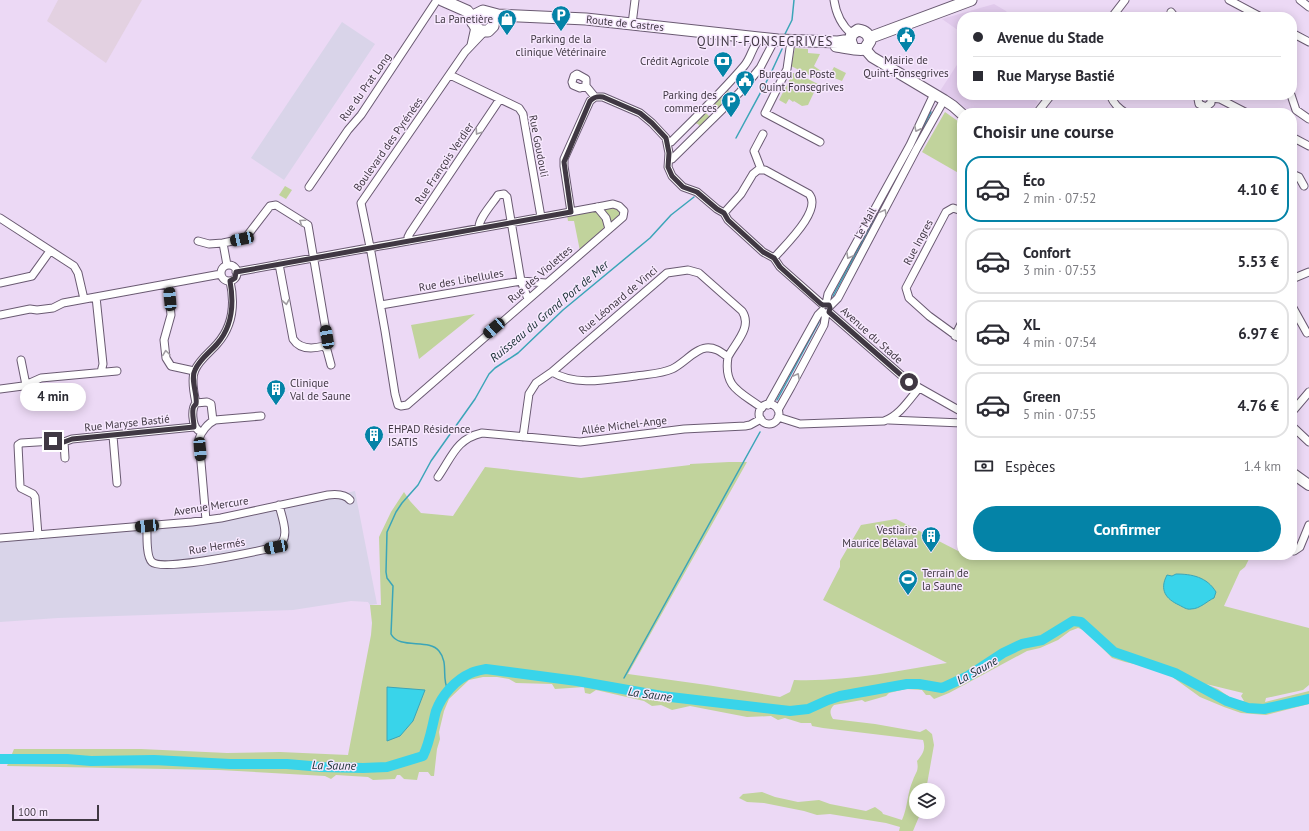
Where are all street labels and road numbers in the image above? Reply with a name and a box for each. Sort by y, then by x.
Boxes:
street label: Route de Castres [585,12,665,34]
street label: Rue du Prat Long [336,50,394,124]
street label: Boulevard des Pyrénées [350,94,426,194]
street label: Rue Goudouli [526,114,552,178]
street label: Rue François Verdier [411,119,477,207]
street label: Le Mail [851,204,880,241]
street label: Rue Ingres [900,216,936,267]
street label: Rue des Violettes [505,242,575,306]
street label: Rue Léonard de Vinci [576,263,660,337]
street label: Rue des Libellules [417,266,505,294]
street label: Avenue du Stade [838,303,906,367]
street label: Rue Maryse Bastié [84,412,171,434]
street label: Allée Michel-Ange [580,413,668,437]
street label: Avenue Mercure [173,493,250,519]
street label: Rue Hermés [188,535,246,557]

